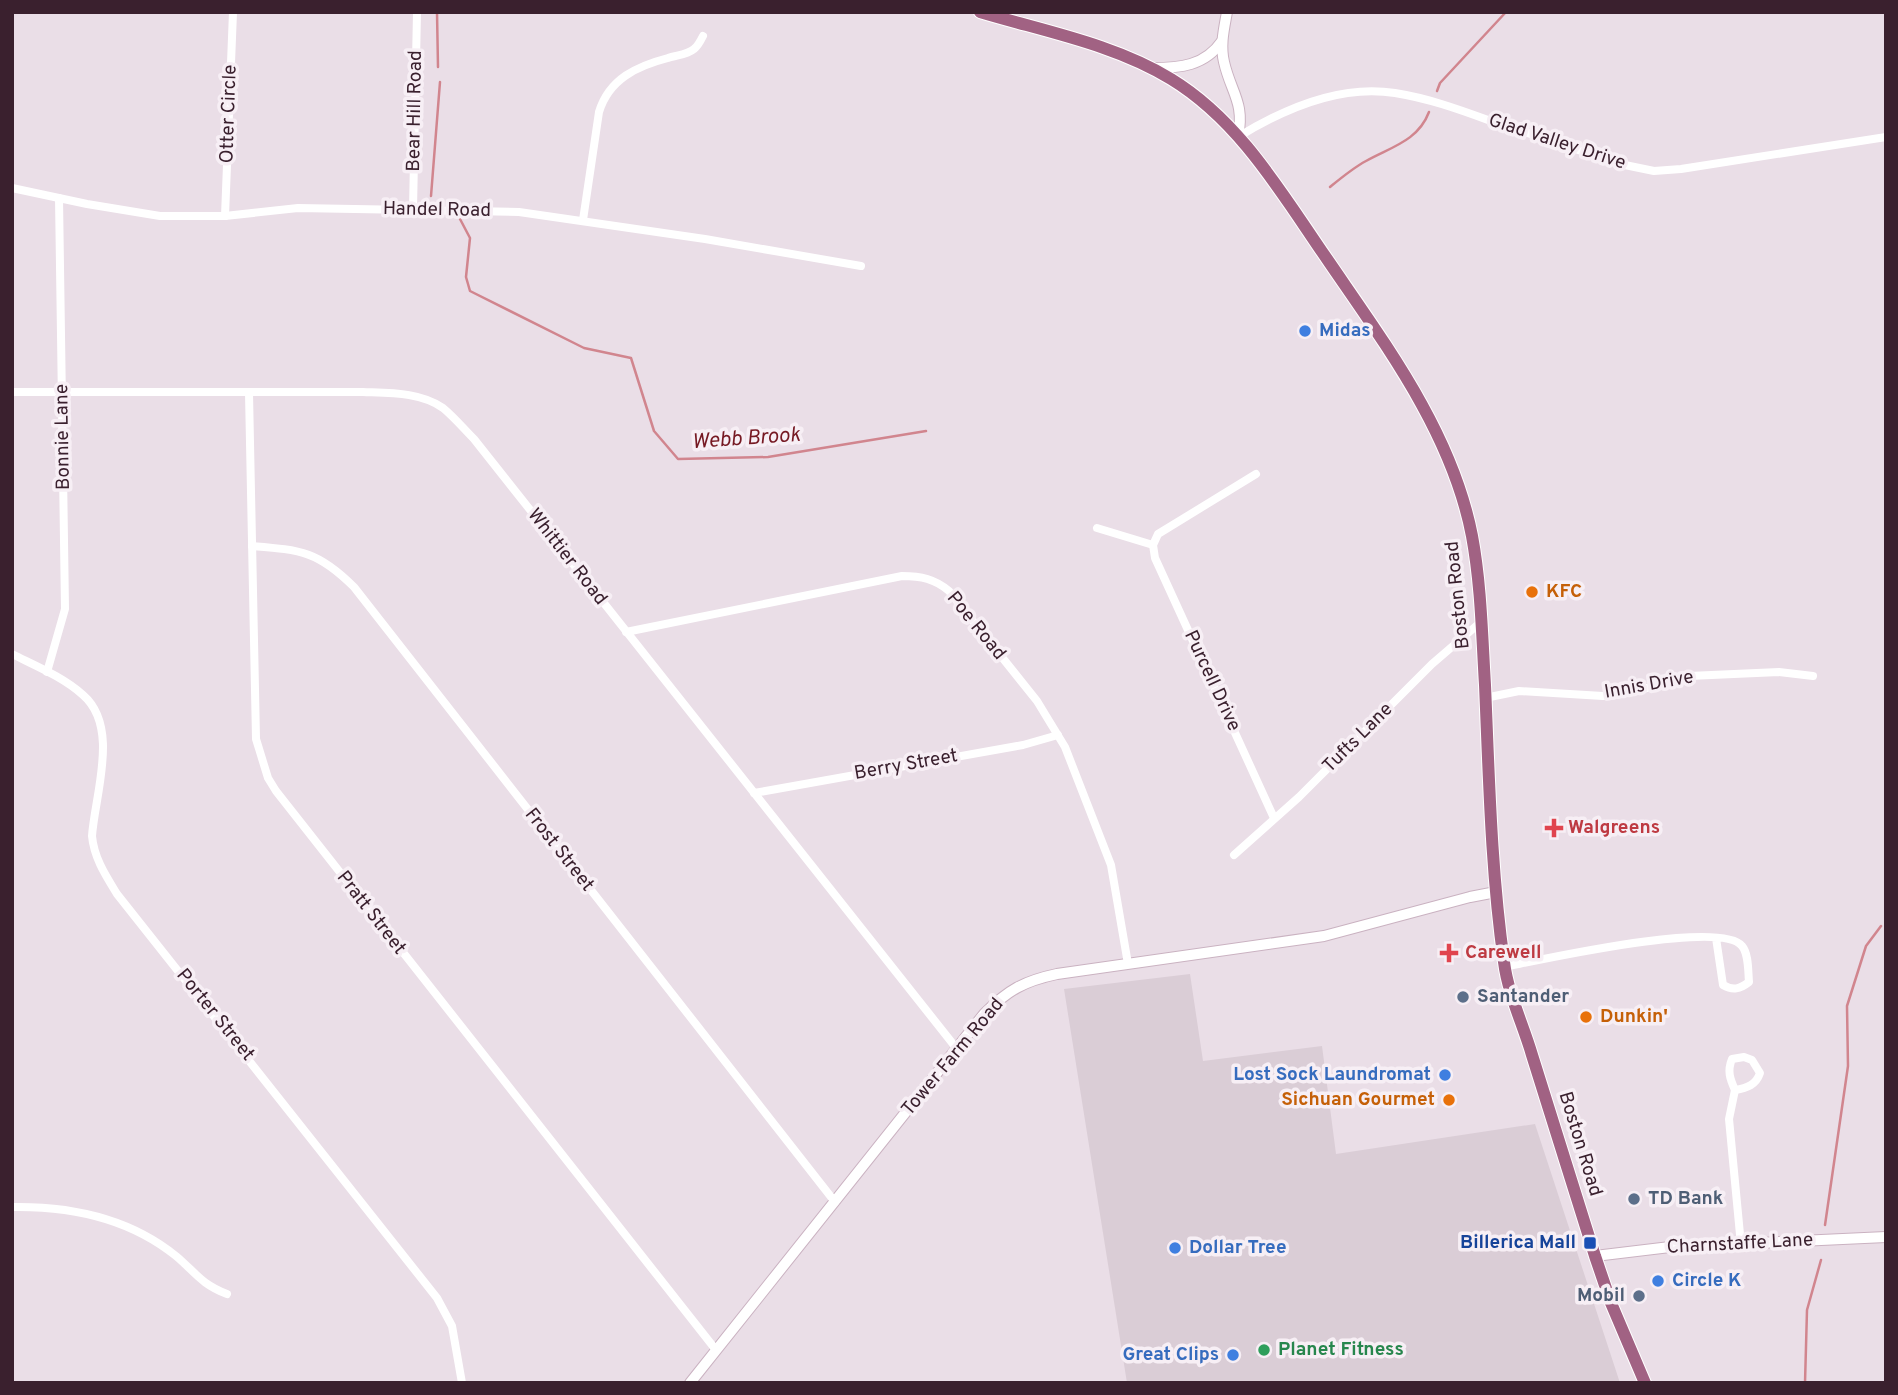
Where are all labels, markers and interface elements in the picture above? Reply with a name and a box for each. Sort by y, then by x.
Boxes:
street label: Bear Hill Road [402,50,428,172]
street label: Otter Circle [215,64,243,164]
street label: Glad Valley Drive [1485,108,1629,176]
street label: Handel Road [383,197,491,223]
place label: Midas [1319,319,1371,343]
marker: Midas [1297,323,1313,339]
street label: Bonnie Lane [50,384,76,490]
water label: Webb Brook [691,422,801,456]
street label: Whittier Road [522,504,612,610]
street label: Boston Road [1440,540,1476,650]
place label: KFC [1546,580,1582,604]
marker: KFC [1524,584,1540,600]
street label: Poe Road [941,587,1011,665]
street label: Purcell Drive [1178,627,1246,735]
street label: Innis Drive [1602,665,1696,705]
street label: Tufts Lane [1318,698,1398,778]
street label: Berry Street [852,744,960,786]
street label: Frost Street [519,804,599,896]
place label: Walgreens [1568,816,1660,840]
marker: Walgreens [1546,820,1562,836]
street label: Pratt Street [331,866,411,960]
place label: Carewell [1465,941,1542,965]
marker: Carewell [1439,943,1459,963]
street label: Porter Street [171,964,259,1066]
place label: Santander [1477,985,1569,1009]
marker: Santander [1455,989,1471,1005]
street label: Tower Farm Road [897,993,1009,1121]
place label: Dunkin' [1600,1005,1668,1029]
marker: Dunkin' [1578,1009,1594,1025]
place label: Lost Sock Laundromat [1233,1063,1431,1087]
marker: Lost Sock Laundromat [1437,1067,1453,1083]
place label: Sichuan Gourmet [1281,1088,1435,1112]
street label: Boston Road [1553,1089,1607,1199]
marker: Sichuan Gourmet [1441,1092,1457,1108]
place label: TD Bank [1648,1187,1724,1211]
marker: TD Bank [1626,1191,1642,1207]
street label: Charnstaffe Lane [1666,1228,1814,1260]
place label: Billerica Mall [1460,1231,1576,1255]
marker: Billerica Mall [1582,1235,1598,1251]
place label: Dollar Tree [1189,1236,1287,1260]
marker: Dollar Tree [1167,1240,1183,1256]
place label: Circle K [1672,1269,1742,1293]
marker: Circle K [1650,1273,1666,1289]
place label: Mobil [1577,1284,1625,1308]
marker: Mobil [1631,1288,1647,1304]
place label: Planet Fitness [1278,1338,1404,1362]
marker: Planet Fitness [1256,1342,1272,1358]
place label: Great Clips [1122,1343,1219,1367]
marker: Great Clips [1225,1347,1241,1363]

